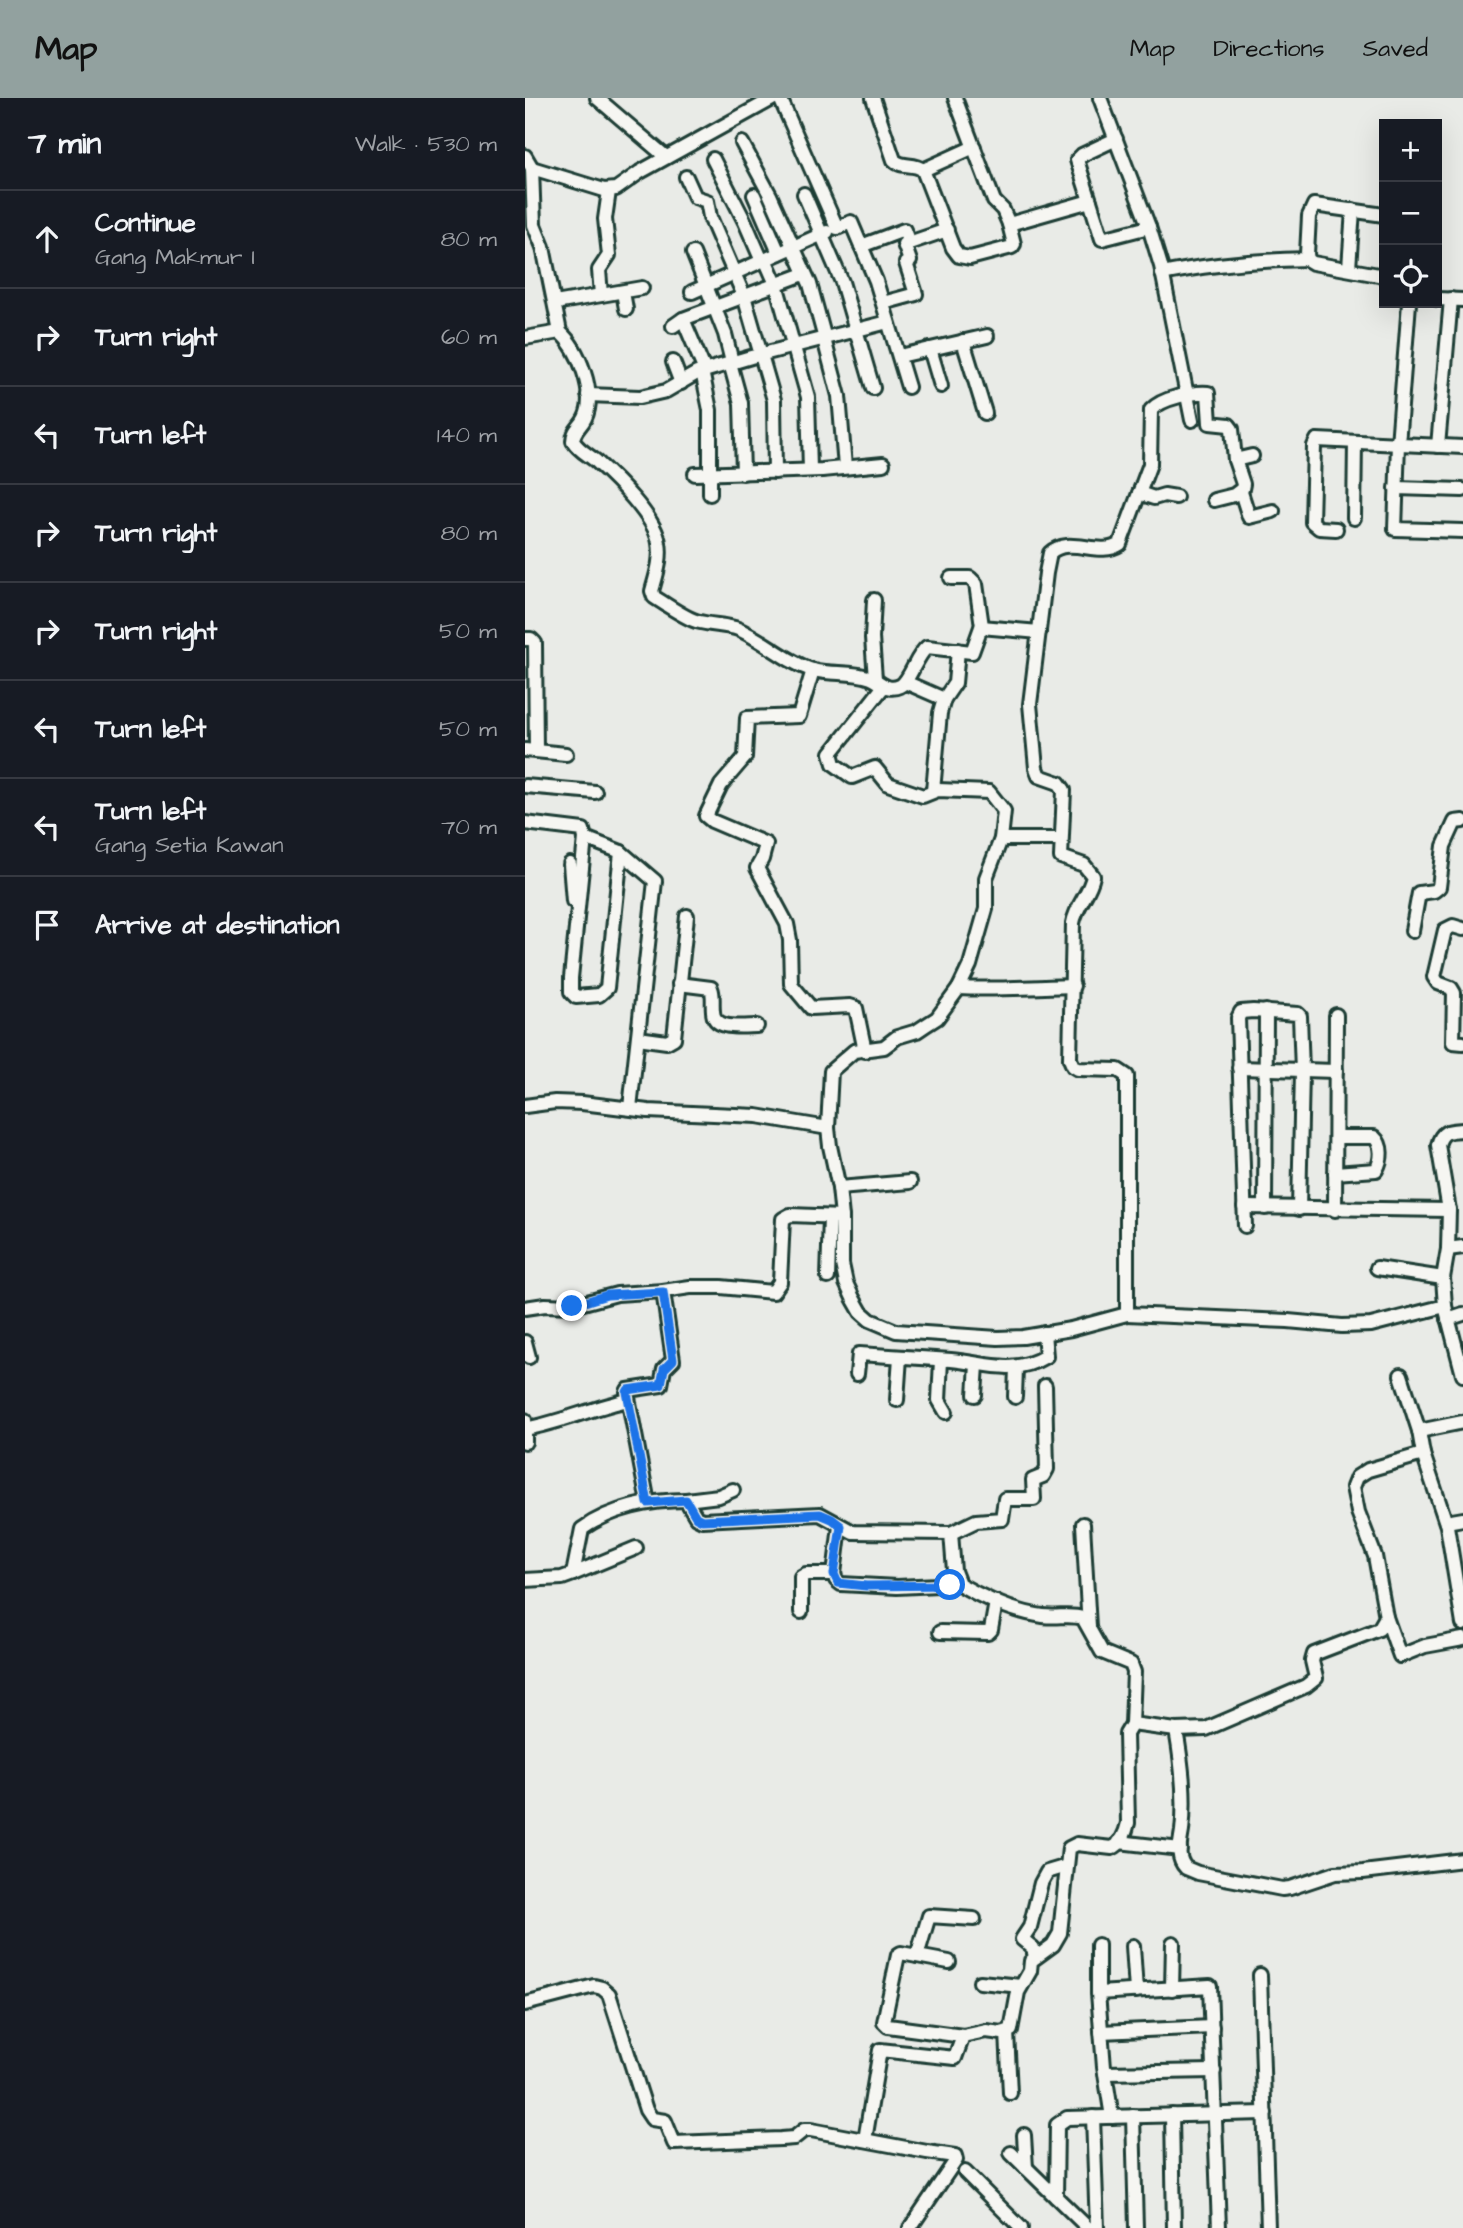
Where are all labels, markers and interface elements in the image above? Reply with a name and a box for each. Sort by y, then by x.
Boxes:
text: Map [35,26,97,72]
text: Map [1130,32,1175,66]
text: Directions [1213,32,1325,66]
text: Saved [1363,32,1428,66]
map controls [1379,119,1442,308]
button: + [1379,119,1442,182]
text: 7 min [28,123,101,165]
text: Walk · 530 m [355,128,497,160]
button: − [1379,182,1442,245]
text: Continue [95,205,196,241]
icon: ahead [28,220,66,258]
text: 80 m [440,223,497,255]
text: Gang Makmur I [95,241,255,273]
button: locate [1379,245,1442,308]
icon: right [28,318,66,356]
text: Turn right [95,319,217,355]
text: 60 m [441,321,497,353]
icon: left [28,416,66,454]
text: Turn left [95,417,206,453]
text: 140 m [437,419,497,451]
icon: right [28,514,66,552]
text: Turn right [95,515,217,551]
text: 80 m [440,517,497,549]
icon: right [28,612,66,650]
text: Turn right [95,613,217,649]
text: 50 m [439,615,497,647]
icon: left [28,710,66,748]
text: Turn left [95,711,206,747]
text: 50 m [439,713,497,745]
text: Turn left [95,793,206,829]
icon: left [28,808,66,846]
text: 70 m [441,811,497,843]
text: Gang Setia Kawan [95,829,284,861]
icon: arrive [28,906,66,944]
text: Arrive at destination [95,907,340,943]
route end [556,1290,587,1321]
route start [934,1569,965,1600]

